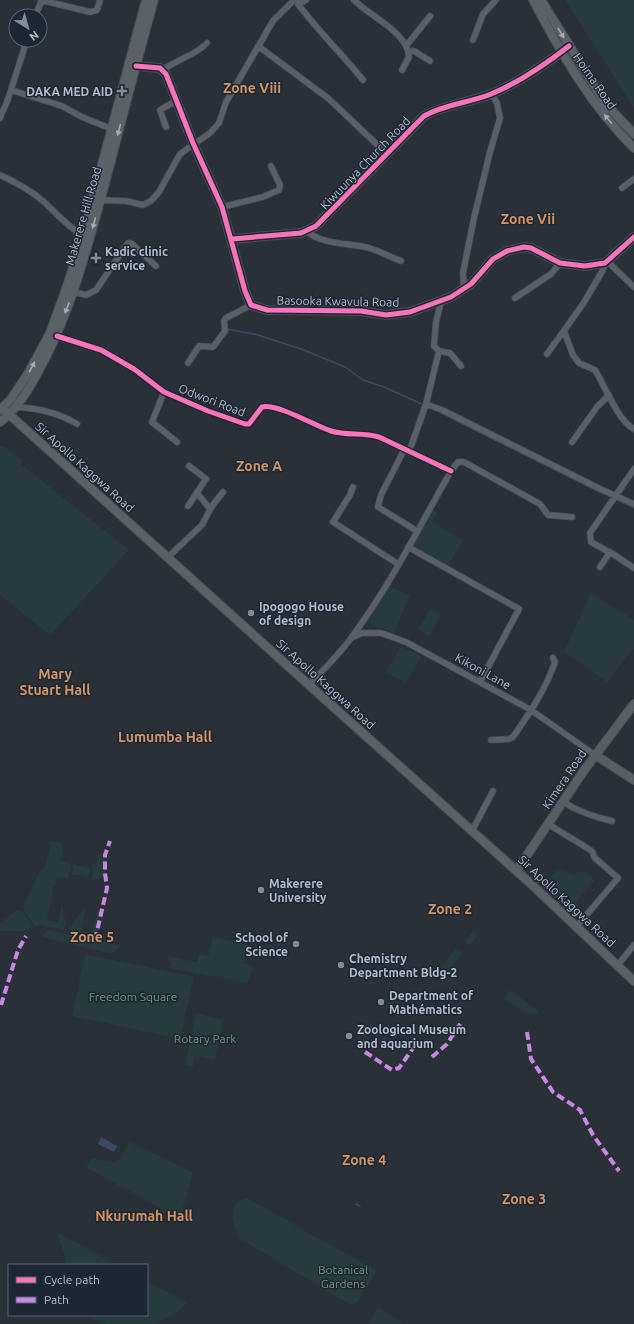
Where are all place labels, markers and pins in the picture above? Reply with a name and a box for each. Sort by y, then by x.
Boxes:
place label: DAKA MED AID [26,85,113,98]
marker: DAKA MED AID [116,85,128,97]
place label: Kadic clinic service [105,245,168,272]
marker: Kadic clinic service [90,252,102,264]
place label: Ipogogo House of design [259,600,344,627]
marker: Ipogogo House of design [246,608,256,618]
place label: Makerere University [269,877,327,904]
marker: Makerere University [256,885,266,895]
place label: School of Science [235,931,289,958]
marker: School of Science [291,939,301,949]
place label: Chemistry Department Bldg-2 [349,952,458,979]
marker: Chemistry Department Bldg-2 [336,960,346,970]
place label: Department of Mathématics [389,989,474,1016]
marker: Department of Mathématics [376,997,386,1007]
place label: Zoological Museum and aquarium [357,1023,466,1050]
marker: Zoological Museum and aquarium [344,1031,354,1041]

